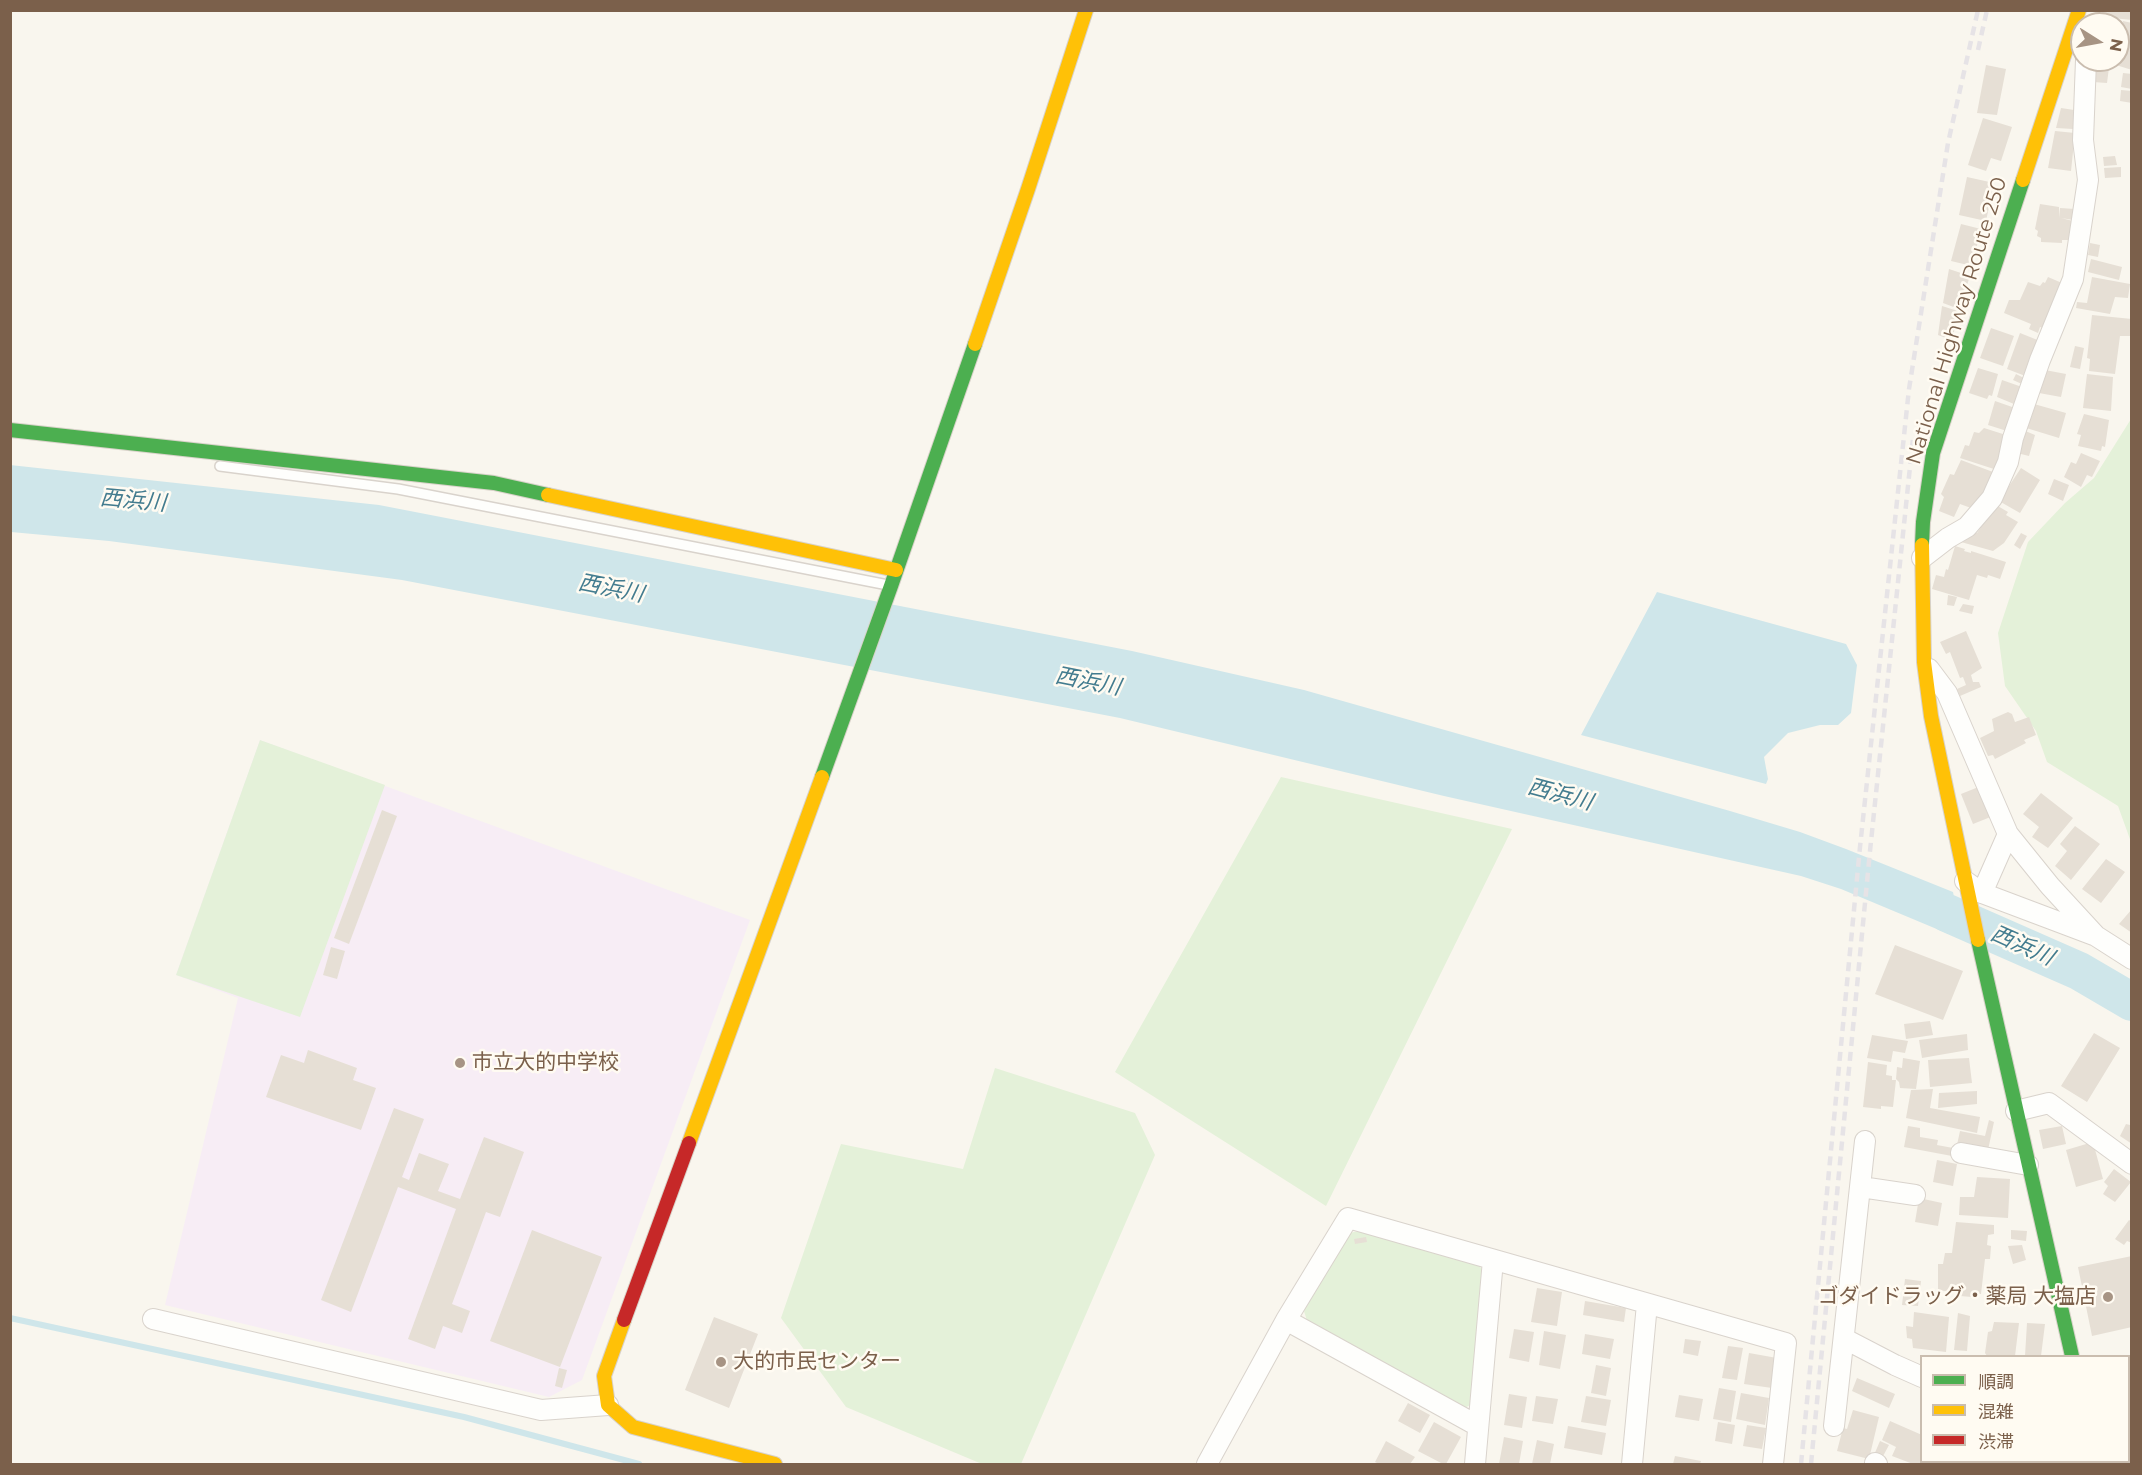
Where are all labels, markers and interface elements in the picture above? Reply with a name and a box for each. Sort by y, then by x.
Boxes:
north arrow [2070,12,2130,72]
text: N [2106,37,2127,53]
street label: National Highway Route 250 [1901,174,2013,468]
water label: 西浜川 [99,485,167,517]
water label: 西浜川 [576,570,646,608]
water label: 西浜川 [1053,663,1123,701]
water label: 西浜川 [1525,774,1595,816]
water label: 西浜川 [1986,921,2058,971]
place label: 市立大的中学校 [472,1050,619,1076]
marker: 市立大的中学校 [453,1056,467,1070]
place label: ゴダイドラッグ・薬局 大塩店 [1817,1284,2096,1310]
marker: ゴダイドラッグ・薬局 大塩店 [2101,1290,2115,1304]
place label: 大的市民センター [733,1349,901,1375]
marker: 大的市民センター [714,1355,728,1369]
legend [1920,1355,2130,1463]
text: 順調 [1978,1371,2014,1393]
text: 混雑 [1978,1401,2014,1423]
text: 渋滞 [1978,1431,2014,1453]

